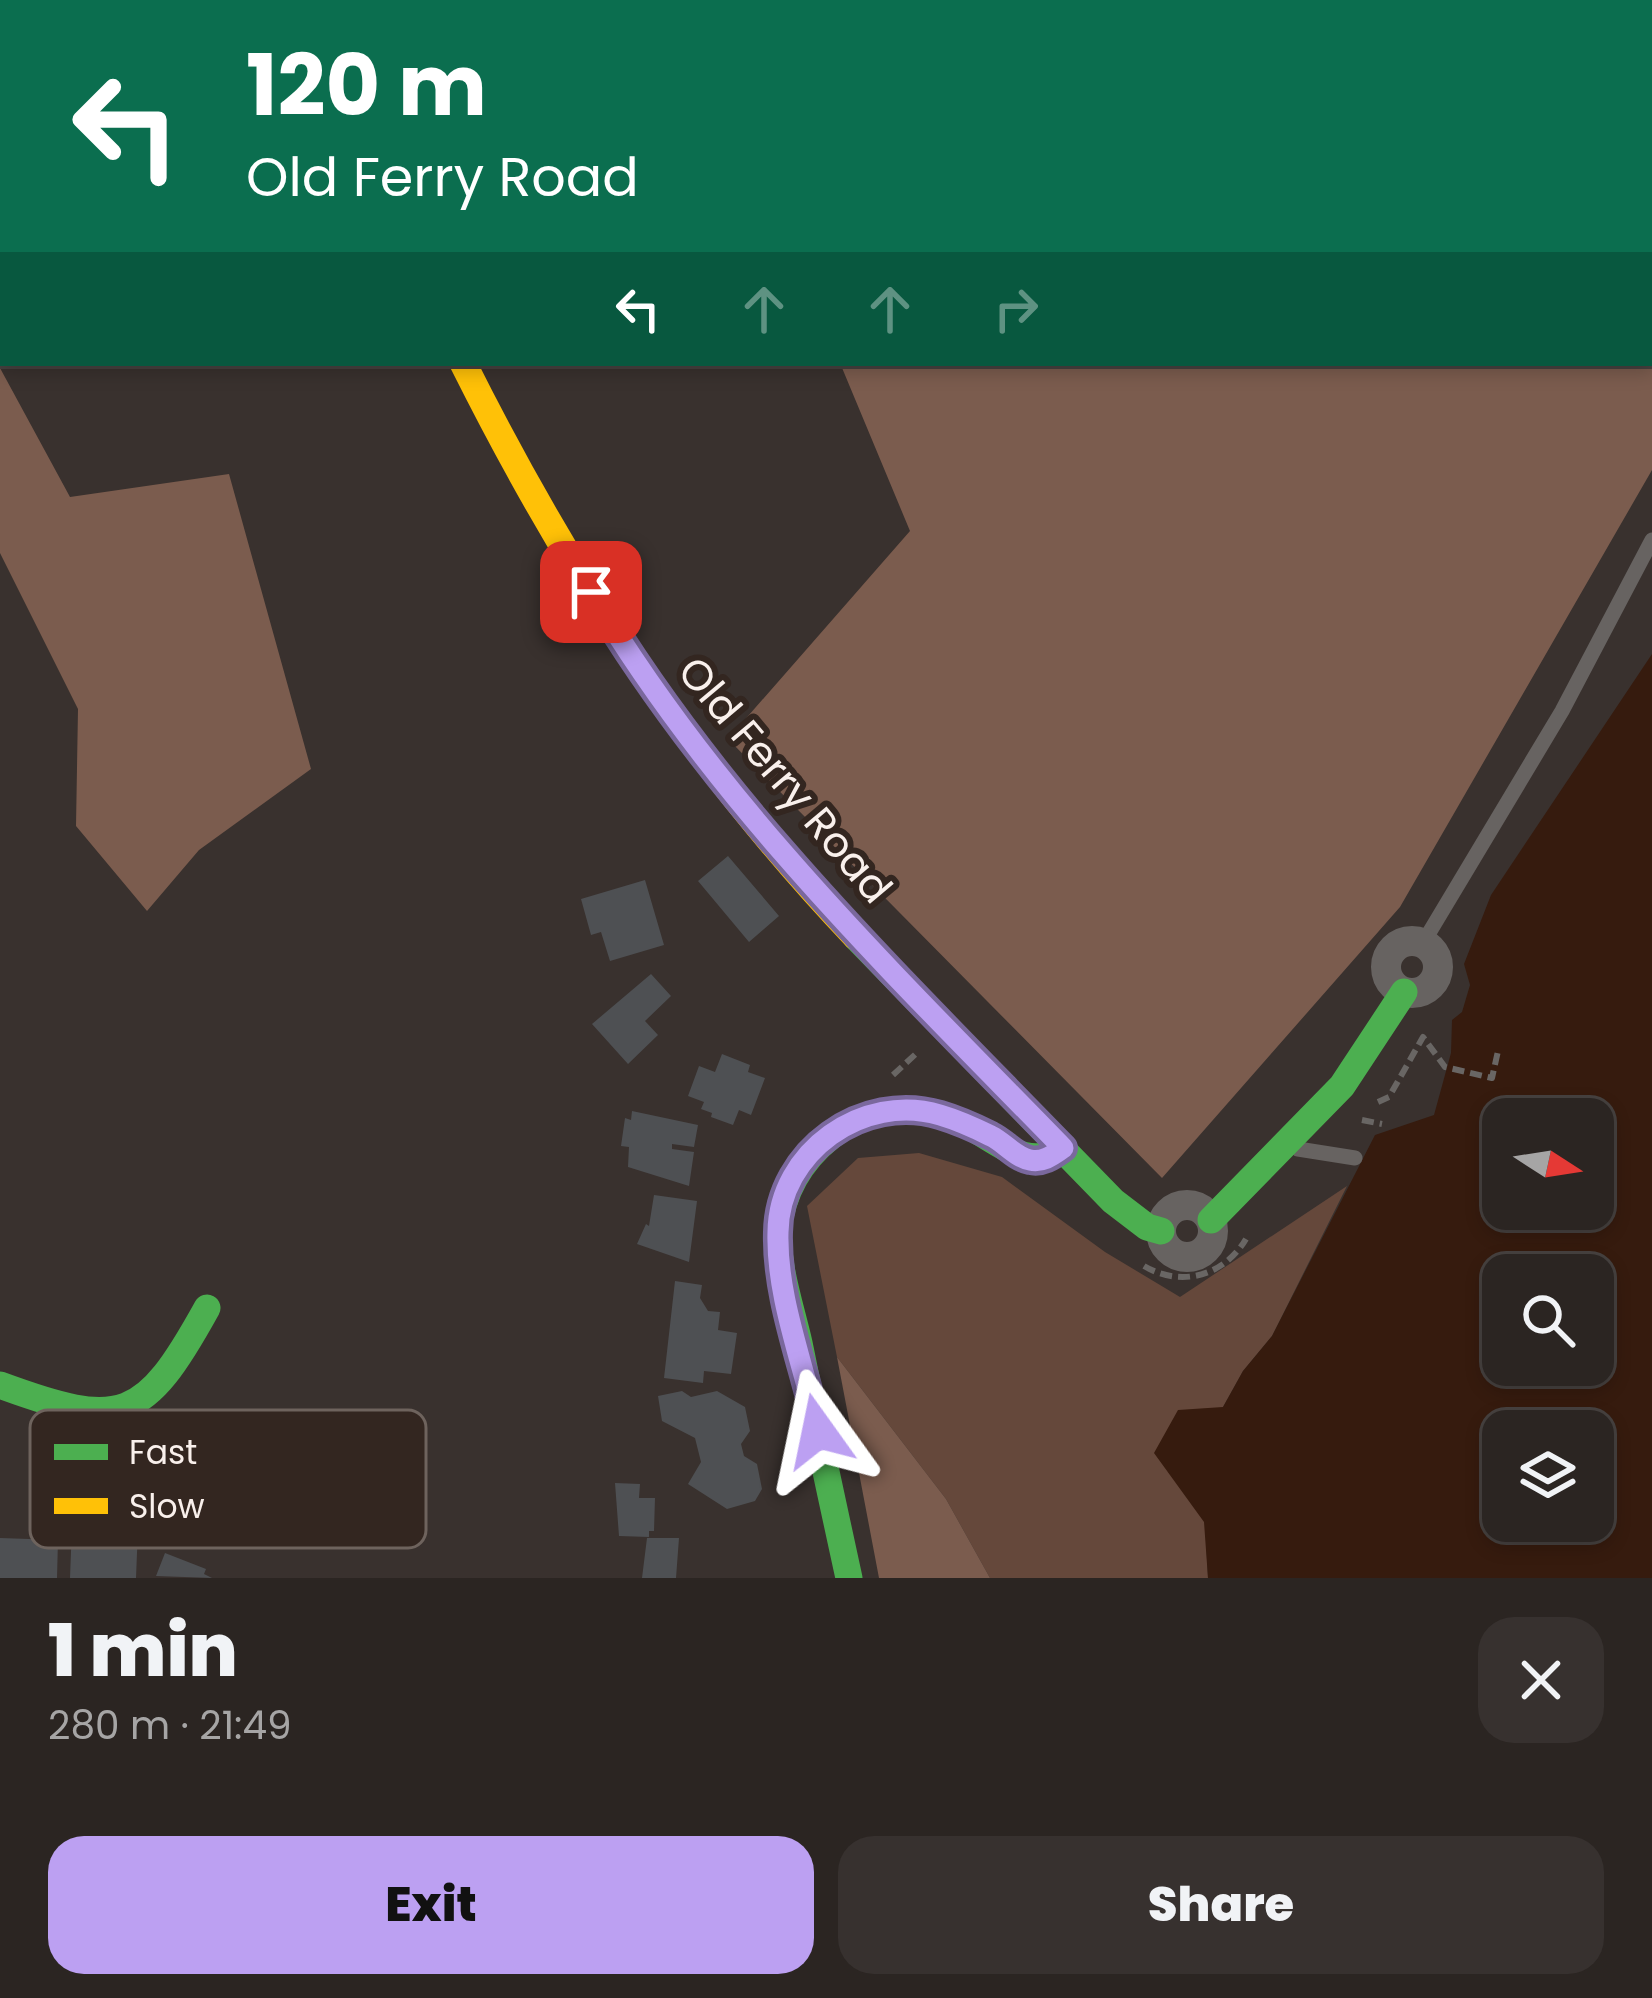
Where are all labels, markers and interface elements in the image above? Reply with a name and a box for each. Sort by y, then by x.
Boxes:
text: 120 m [246,27,487,144]
icon: left [48,48,204,204]
text: Old Ferry Road [246,139,639,215]
icon: left [605,276,671,342]
icon: ahead [731,276,797,342]
icon: ahead [857,276,923,342]
icon: right [983,276,1049,342]
pin [540,541,642,643]
icon: arrive [558,559,624,625]
street label: Old Ferry Road [664,644,906,916]
north arrow [1482,1098,1614,1230]
map controls [1482,1098,1614,1542]
button: search [1482,1254,1614,1386]
position arrow [755,1368,881,1494]
legend [30,1410,426,1548]
button: layers [1482,1410,1614,1542]
text: Fast [129,1429,197,1476]
text: Slow [129,1483,205,1530]
text: 1 min [48,1600,238,1701]
button: close [1478,1617,1604,1743]
text: 280 m · 21:49 [48,1698,292,1753]
button: Exit [48,1836,814,1974]
button: Share [838,1836,1604,1974]

